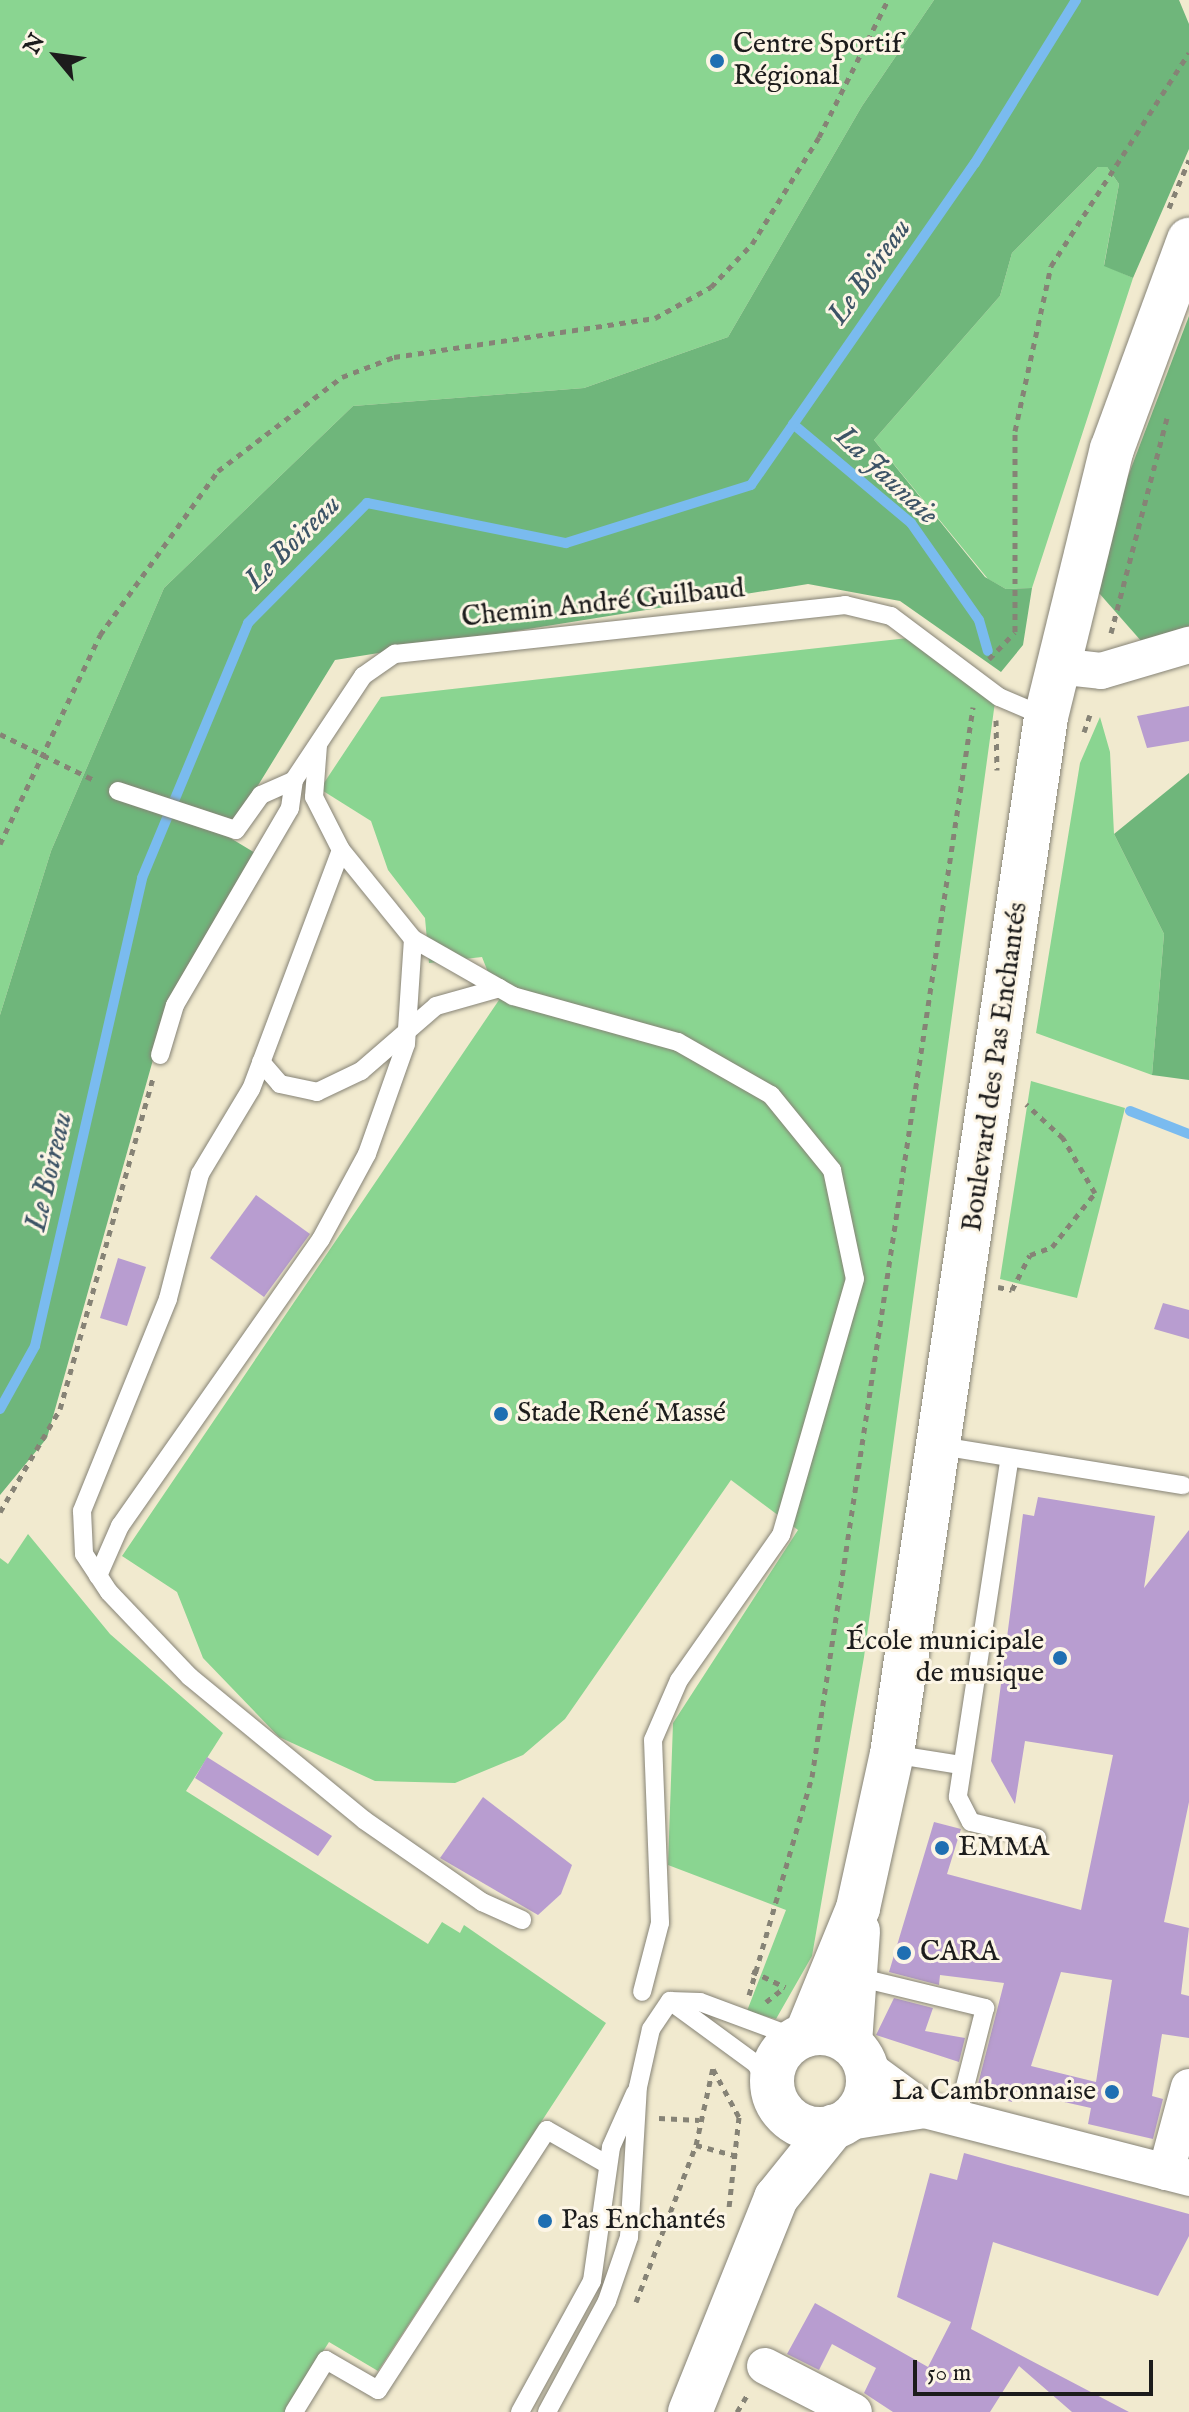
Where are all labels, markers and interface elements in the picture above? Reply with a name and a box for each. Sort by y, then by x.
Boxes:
north arrow [16,16,96,96]
place label: Centre Sportif Régional [733,28,902,94]
text: N [18,29,52,59]
marker: Centre Sportif Régional [708,52,726,70]
water label: Le Boireau [820,212,920,332]
water label: La Jaunaie [827,419,945,533]
water label: Le Boireau [237,487,349,599]
street label: Chemin André Guilbaud [460,572,746,636]
street label: Boulevard des Pas Enchantés [956,900,1036,1234]
water label: Le Boireau [19,1109,81,1235]
place label: Stade René Massé [517,1397,726,1431]
marker: Stade René Massé [492,1405,510,1423]
place label: École municipale de musique [846,1625,1044,1691]
marker: École municipale de musique [1051,1649,1069,1667]
place label: EMMA [958,1831,1049,1865]
marker: EMMA [933,1839,951,1857]
place label: CARA [920,1936,999,1970]
marker: CARA [895,1944,913,1962]
place label: La Cambronnaise [892,2075,1096,2109]
marker: La Cambronnaise [1103,2083,1121,2101]
place label: Pas Enchantés [561,2204,726,2238]
marker: Pas Enchantés [536,2212,554,2230]
scale bar [917,2344,1157,2394]
text: 50 m [927,2358,971,2389]

